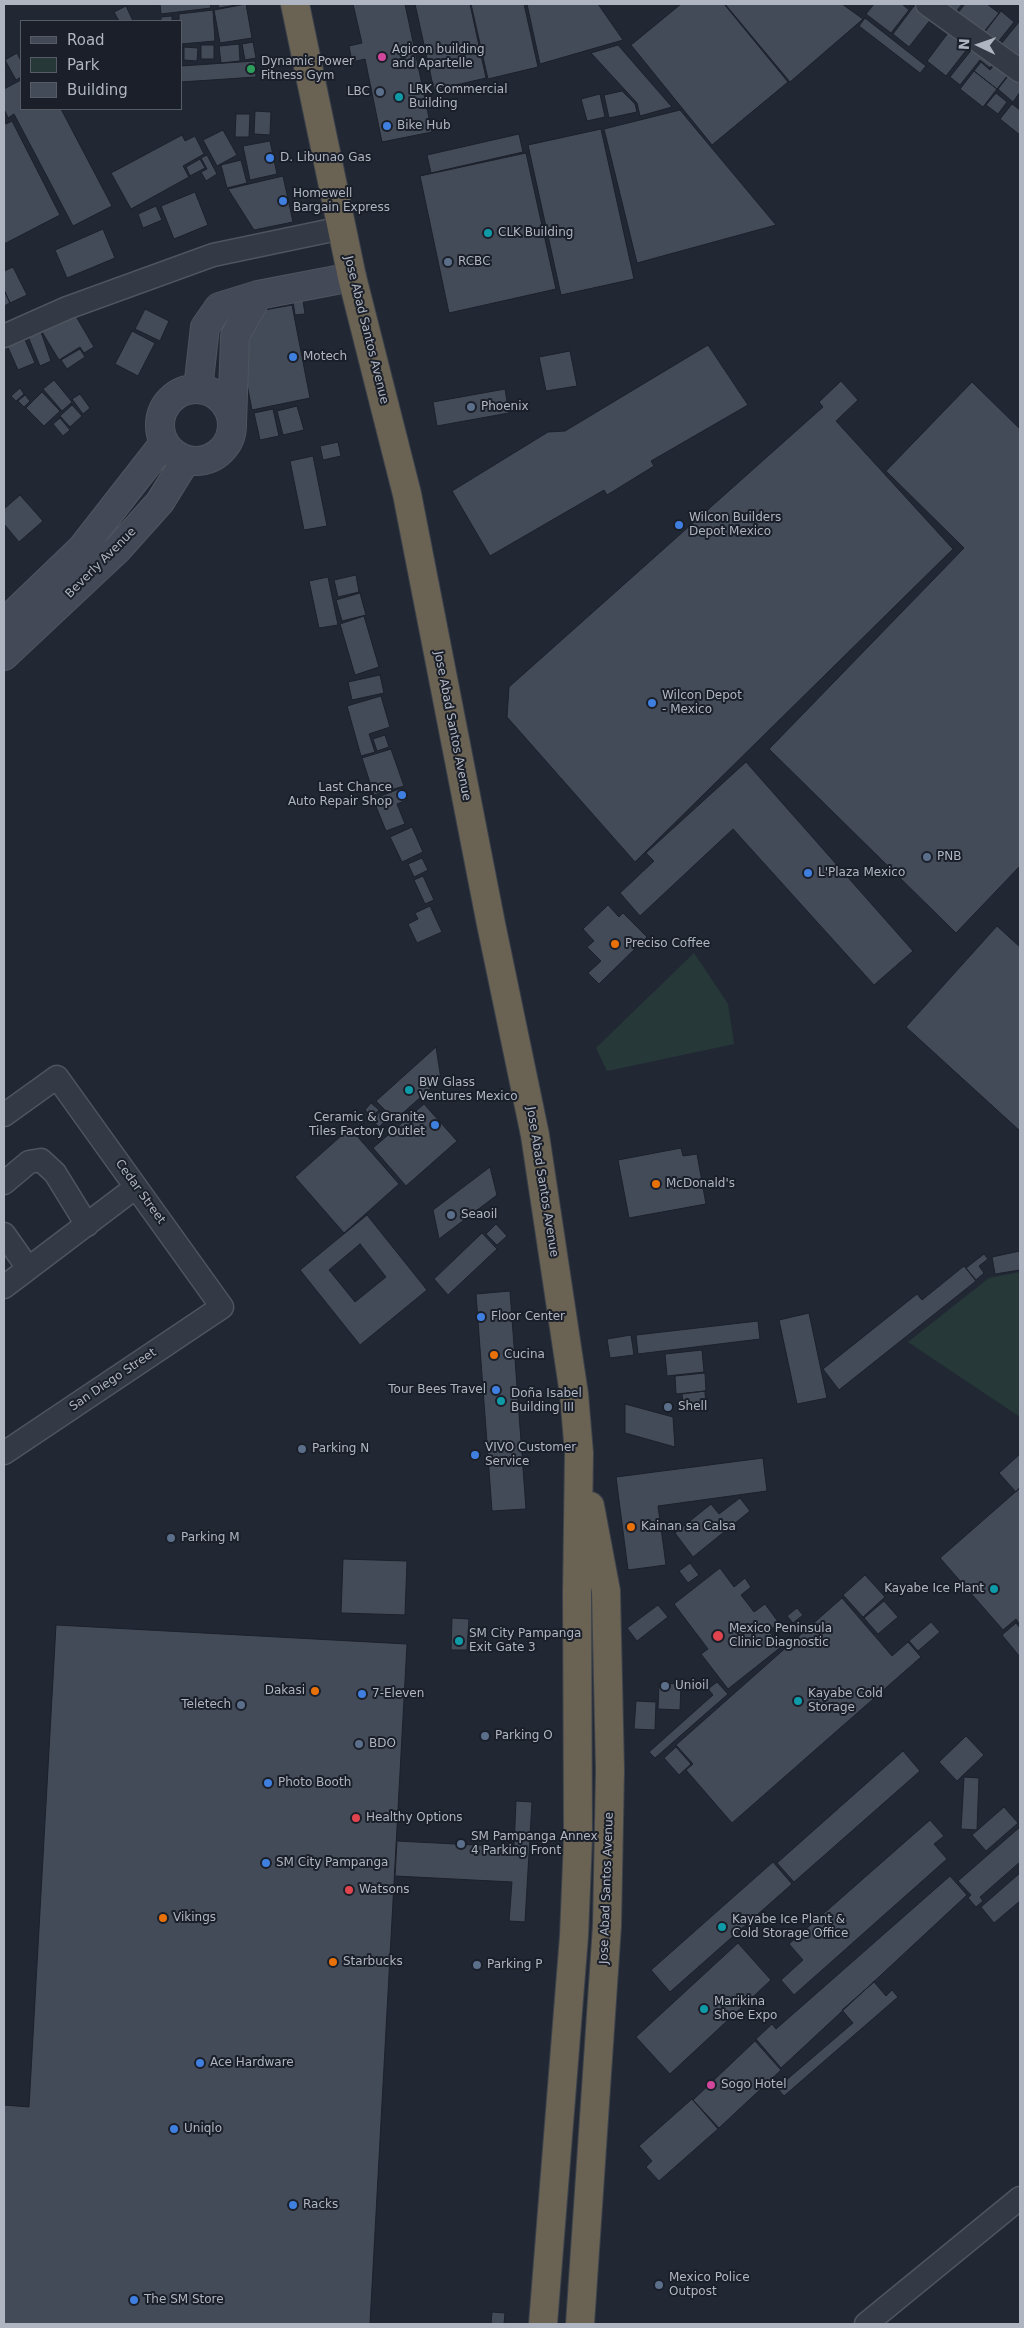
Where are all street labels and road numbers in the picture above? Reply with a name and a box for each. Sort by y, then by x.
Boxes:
street label: Jose Abad Santos Avenue [341,254,391,406]
street label: Beverly Avenue [63,525,139,601]
street label: Jose Abad Santos Avenue [430,650,474,802]
street label: Jose Abad Santos Avenue [523,1106,561,1258]
street label: Cedar Street [112,1157,168,1227]
street label: San Diego Street [67,1346,159,1414]
street label: Jose Abad Santos Avenue [597,1812,617,1964]

